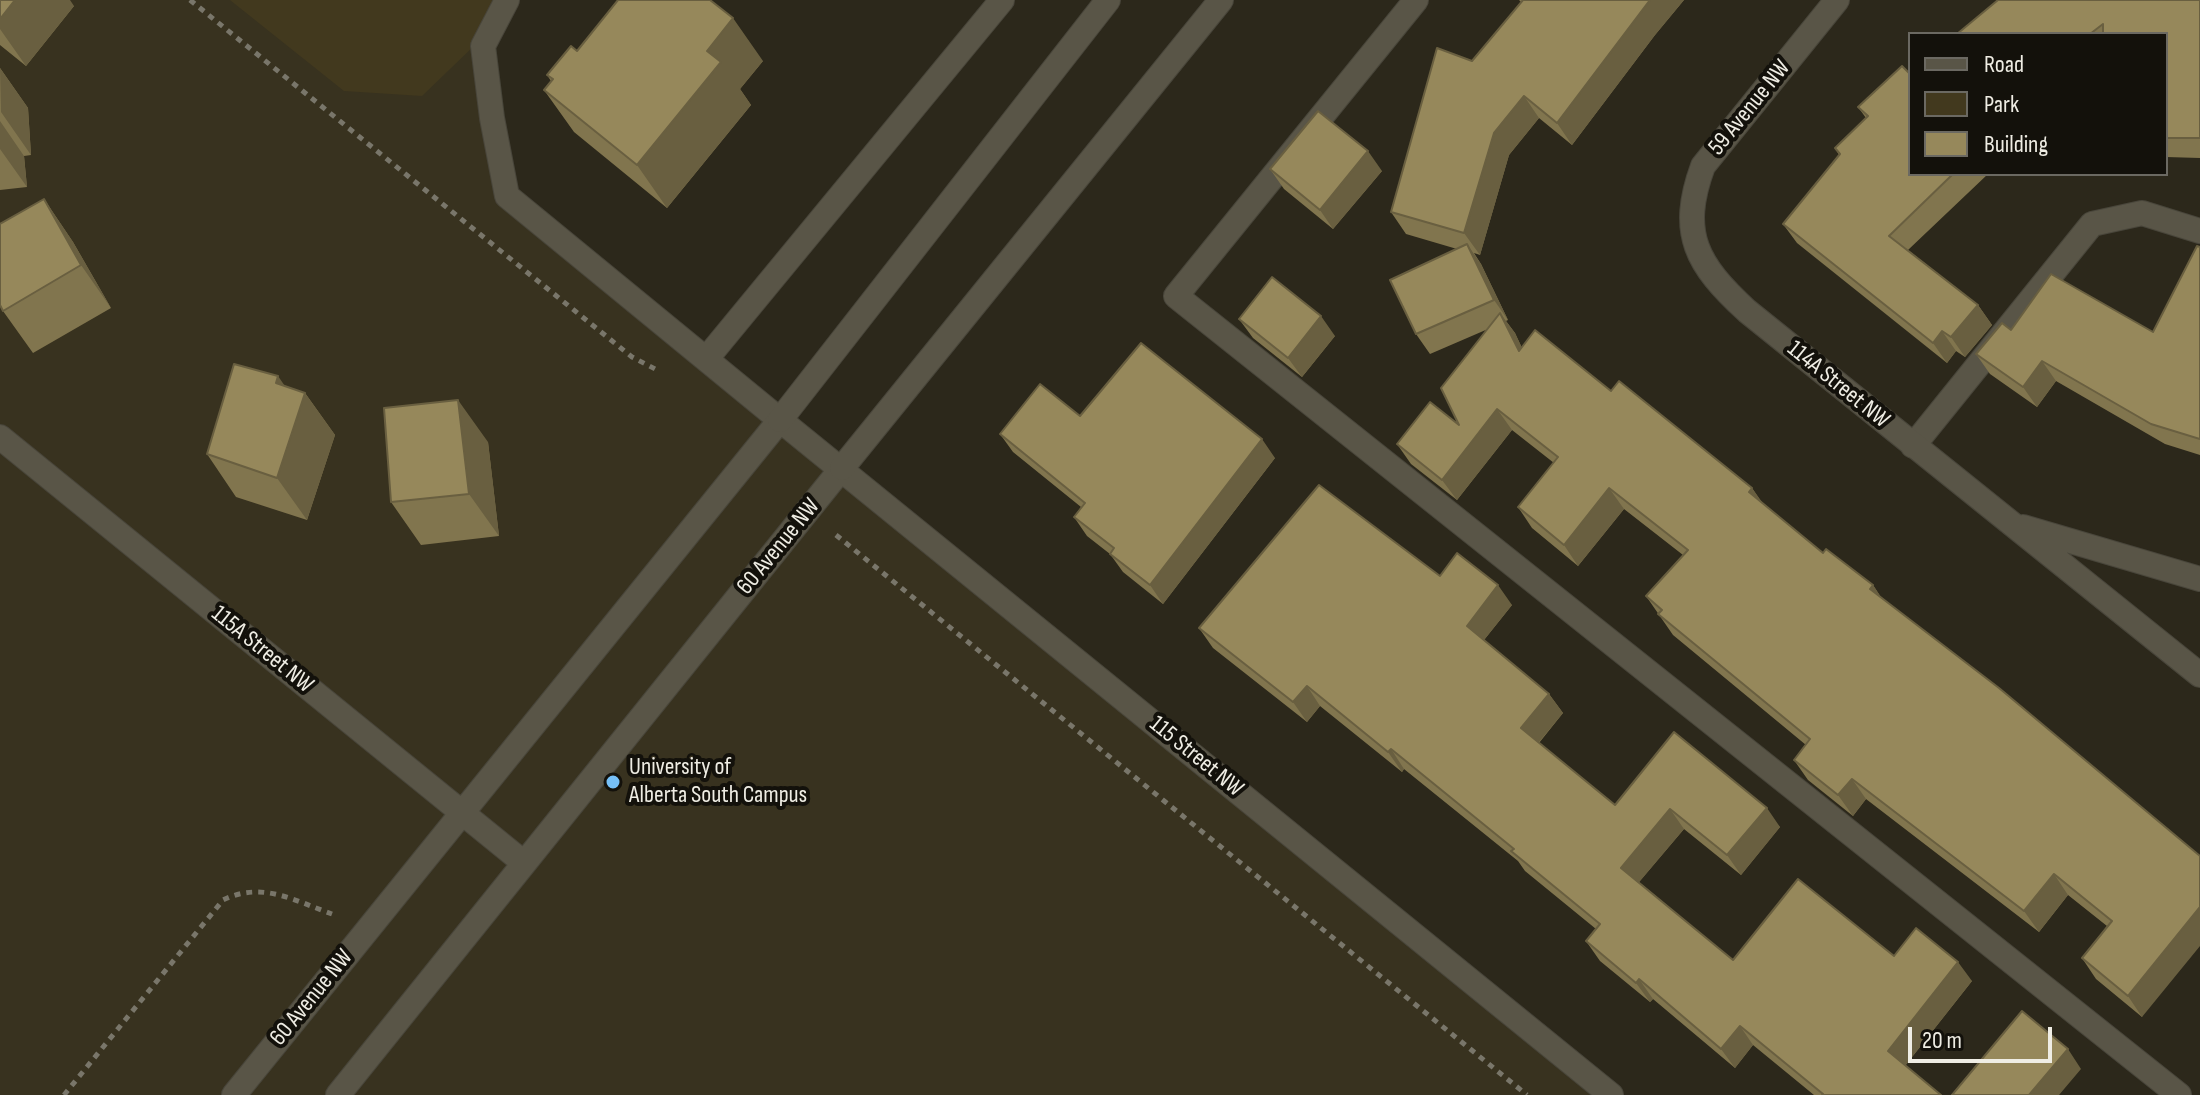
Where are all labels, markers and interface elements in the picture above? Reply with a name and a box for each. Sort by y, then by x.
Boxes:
legend [1908,32,2168,176]
text: Road [1984,50,2024,79]
street label: 59 Avenue NW [1703,54,1797,162]
text: Park [1984,90,2019,119]
text: Building [1984,130,2048,159]
street label: 114A Street NW [1781,335,1895,435]
street label: 60 Avenue NW [731,493,827,601]
street label: 115A Street NW [205,600,319,700]
street label: 115 Street NW [1143,710,1249,804]
place label: University of Alberta South Campus [629,754,807,810]
marker: University of Alberta South Campus [604,773,622,791]
street label: 60 Avenue NW [264,944,360,1052]
scale bar [1912,1011,2056,1061]
text: 20 m [1922,1026,1962,1055]

